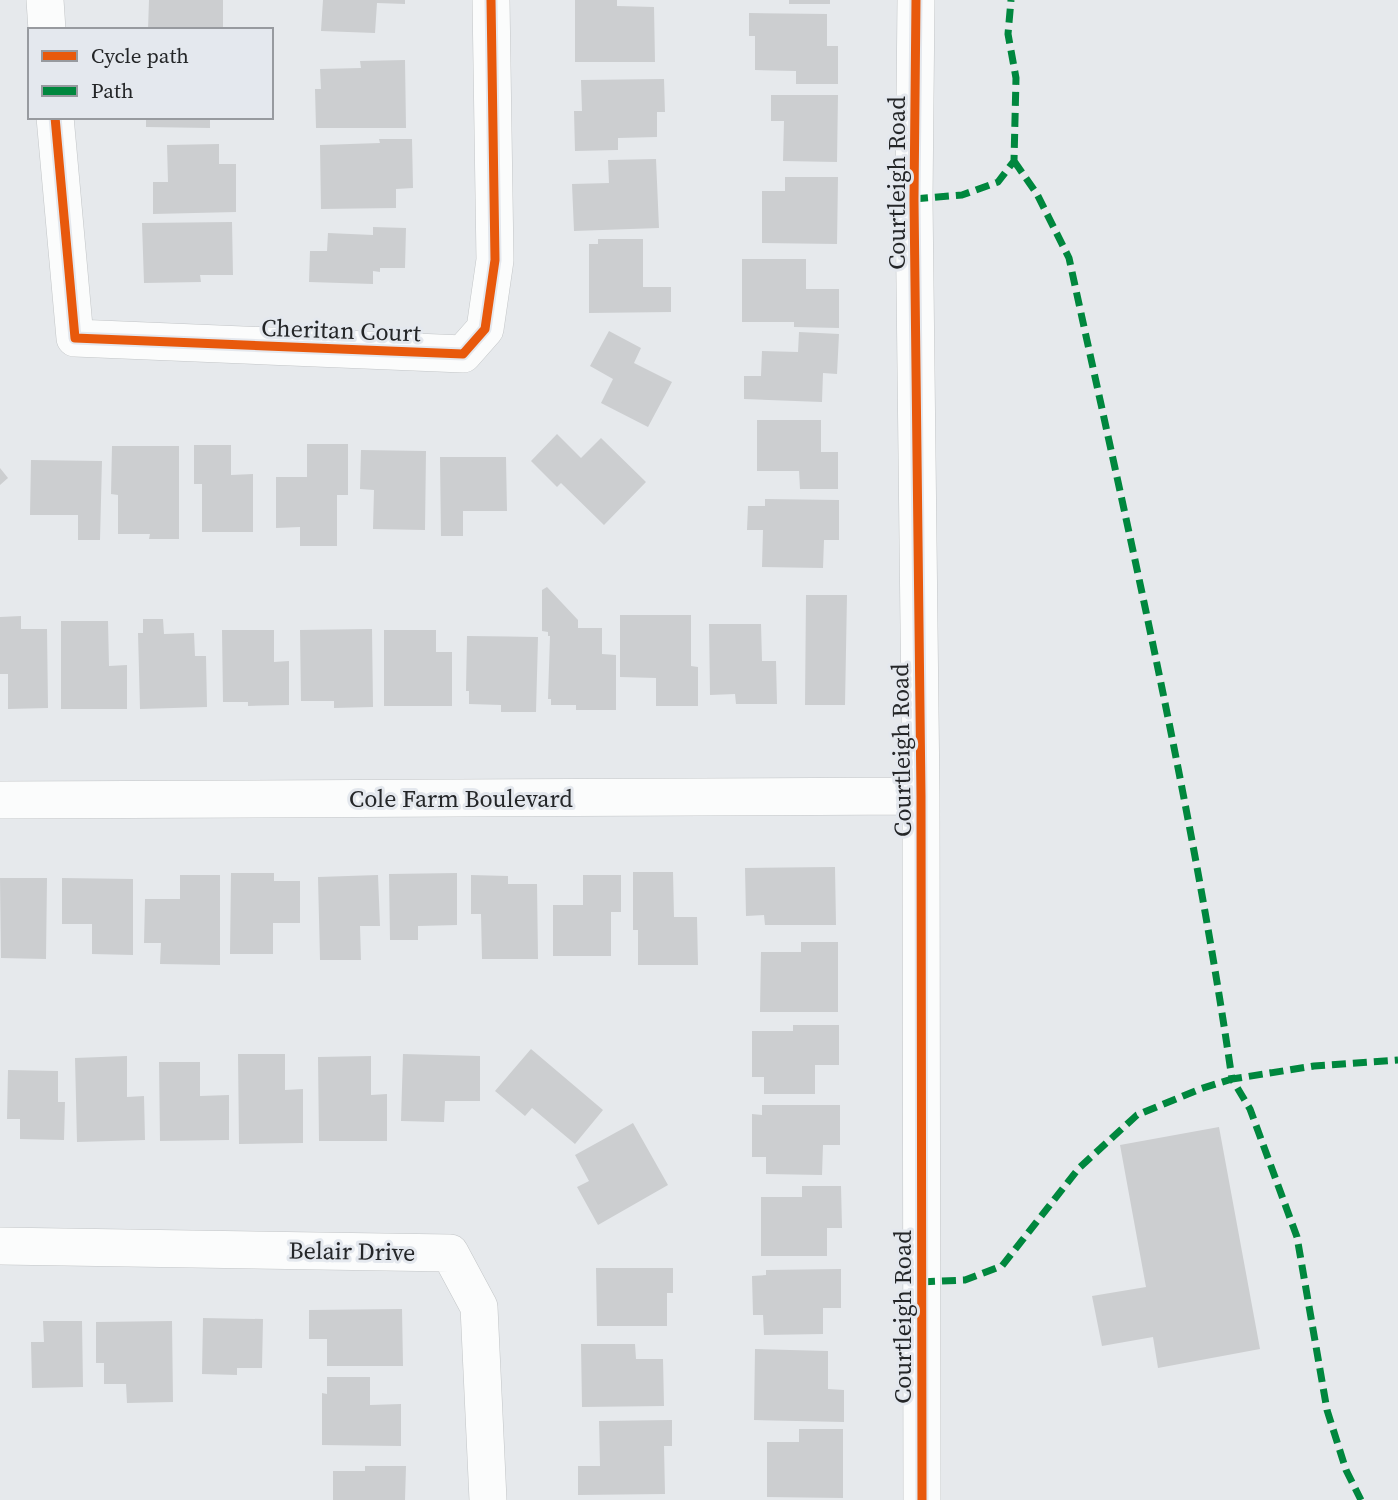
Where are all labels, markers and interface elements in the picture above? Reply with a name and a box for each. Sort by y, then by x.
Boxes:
legend [28,28,273,119]
text: Cycle path [91,41,189,70]
text: Path [91,76,134,105]
street label: Courtleigh Road [880,96,913,270]
street label: Cheritan Court [261,311,422,349]
street label: Courtleigh Road [883,663,919,837]
street label: Cole Farm Boulevard [349,782,573,815]
street label: Courtleigh Road [886,1230,919,1404]
street label: Belair Drive [288,1233,416,1269]

